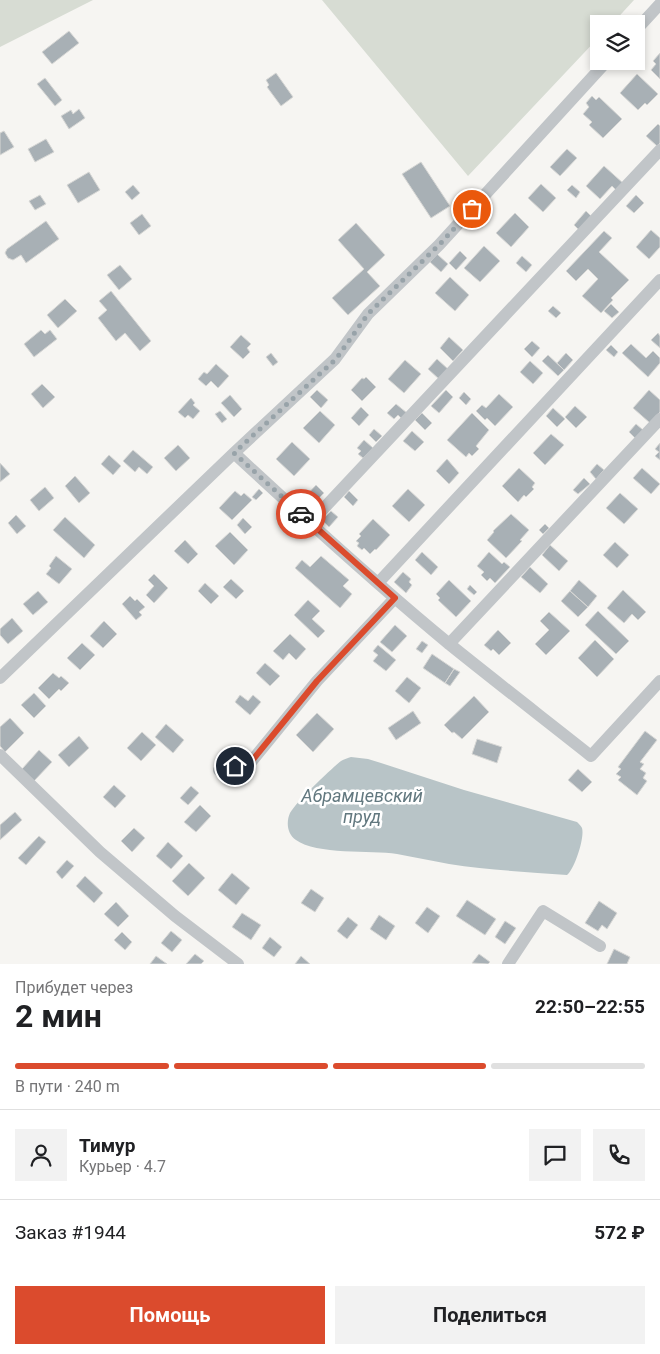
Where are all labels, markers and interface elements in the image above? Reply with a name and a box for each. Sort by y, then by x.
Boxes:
map controls [590,15,645,70]
button: layers [590,15,645,70]
pin [451,188,493,230]
icon: bag [458,195,486,223]
courier [276,489,326,539]
icon: car [287,500,315,528]
pin [214,745,256,787]
icon: home [221,752,249,780]
water label: Абрамцевский пруд [300,785,423,827]
text: Прибудет через [15,978,133,997]
text: 22:50–22:55 [535,995,645,1018]
text: 2 мин [15,997,102,1035]
text: В пути · 240 m [15,1077,120,1096]
button: person [15,1129,67,1181]
button: chat [529,1129,581,1181]
button: phone [593,1129,645,1181]
text: Тимур [79,1134,135,1157]
text: Курьер · 4.7 [79,1157,166,1176]
text: Заказ #1944 [15,1221,126,1244]
text: 572 ₽ [594,1221,645,1244]
button: Помощь [15,1286,325,1344]
button: Поделиться [335,1286,645,1344]

